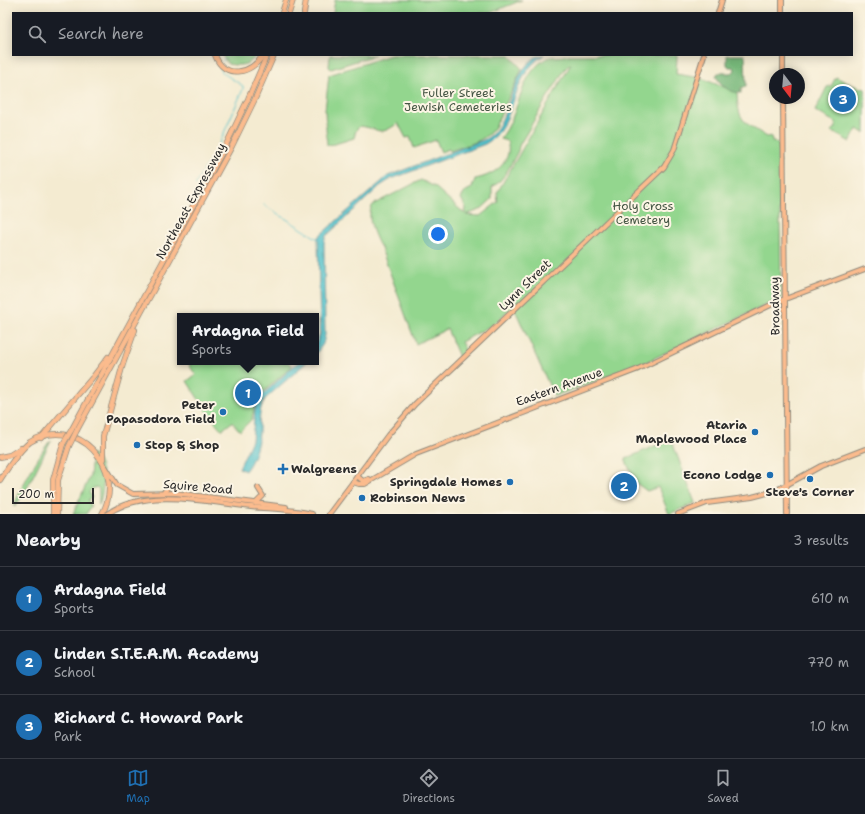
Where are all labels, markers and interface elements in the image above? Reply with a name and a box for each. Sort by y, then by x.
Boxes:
search box [12,12,853,56]
icon: search [26,23,48,45]
text: Search here [58,24,144,44]
north arrow [769,68,805,104]
pin: 3 [830,84,856,114]
park label: Fuller Street Jewish Cemeteries [404,85,512,115]
street label: Northeast Expressway [152,140,230,262]
park label: Holy Cross Cemetery [613,198,674,228]
your location [428,224,448,244]
street label: Lynn Street [495,256,555,314]
street label: Broadway [766,276,784,335]
popup [177,313,319,365]
text: Ardagna Field [192,321,304,341]
text: Sports [192,341,232,358]
street label: Eastern Avenue [514,364,605,410]
pin: 1 [235,378,261,408]
place label: Peter Papasodora Field [106,397,216,427]
marker: Peter Papasodora Field [218,407,228,417]
place label: Ataria Maplewood Place [636,417,748,447]
marker: Ataria Maplewood Place [750,427,760,437]
place label: Stop & Shop [145,437,219,453]
marker: Stop & Shop [132,440,142,450]
place label: Walgreens [291,461,357,477]
marker: Walgreens [278,464,288,474]
place label: Econo Lodge [683,467,762,483]
marker: Econo Lodge [765,470,775,480]
pin: 2 [611,471,637,501]
place label: Springdale Homes [390,474,502,490]
marker: Steve's Corner [805,474,815,484]
street label: Squire Road [163,476,234,498]
marker: Springdale Homes [505,477,515,487]
place label: Steve's Corner [766,484,855,500]
scale bar [12,486,94,505]
text: 200 m [18,487,54,502]
place label: Robinson News [370,490,465,506]
marker: Robinson News [357,493,367,503]
text: Nearby [16,529,81,551]
text: 3 results [793,532,849,549]
text: Ardagna Field [54,580,166,600]
text: 1 [26,590,32,607]
text: 610 m [811,590,849,607]
text: Sports [54,600,94,617]
text: Linden S.T.E.A.M. Academy [54,644,259,664]
text: 2 [24,654,34,671]
text: 770 m [807,654,849,671]
text: School [54,664,95,681]
text: Richard C. Howard Park [54,708,243,728]
text: 3 [24,718,34,735]
text: 1.0 km [810,718,849,735]
text: Park [54,728,82,745]
tab: Map [126,767,150,806]
tab: Directions [402,767,455,806]
tab: Saved [707,767,739,806]

